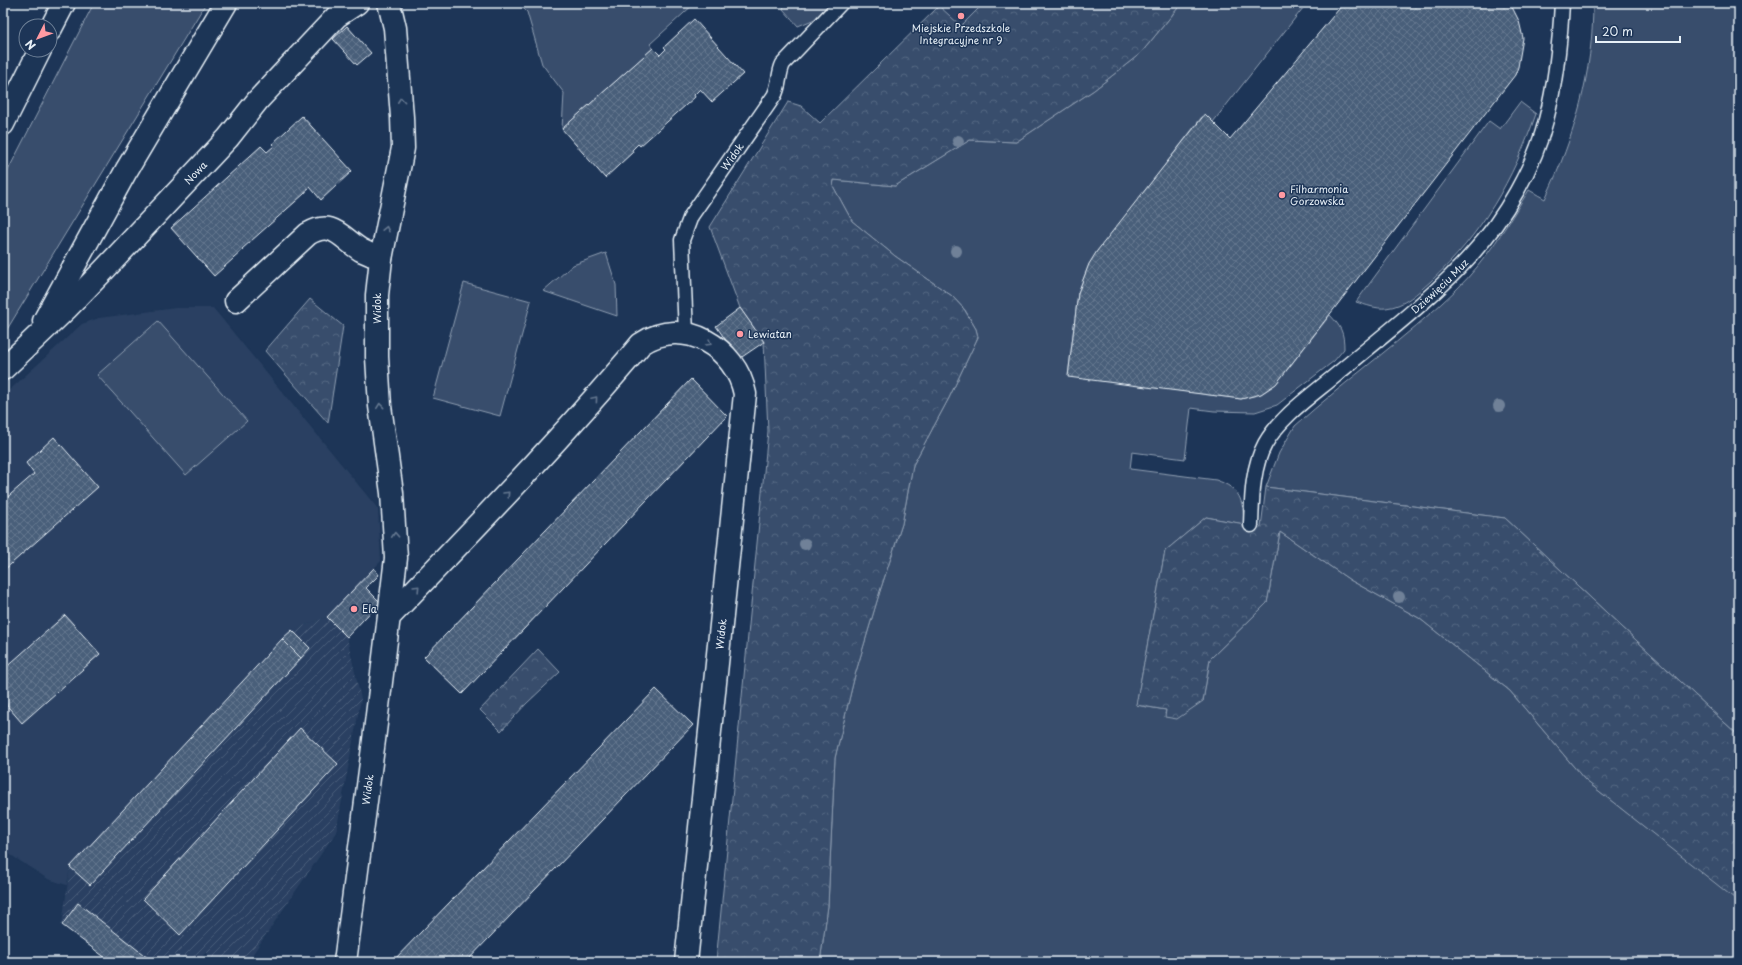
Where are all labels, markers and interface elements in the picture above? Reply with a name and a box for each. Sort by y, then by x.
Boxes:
marker: Miejskie Przedszkole Integracyjne nr 9 [956,11,966,21]
north arrow [18,18,58,58]
scale bar [1596,18,1680,44]
place label: Miejskie Przedszkole Integracyjne nr 9 [912,20,1011,47]
text: 20 m [1602,22,1633,40]
text: N [21,36,39,54]
one-way arrow [396,97,405,103]
street label: Widok [717,139,747,173]
street label: Nowa [180,157,210,187]
place label: Filharmonia Gorzowska [1290,181,1349,208]
marker: Filharmonia Gorzowska [1277,190,1287,200]
one-way arrow [382,225,390,232]
street label: Dziewięciu Muz [1407,255,1471,317]
street label: Widok [369,292,384,324]
place label: Lewiatan [748,326,792,341]
marker: Lewiatan [735,329,745,339]
one-way arrow [705,339,712,346]
one-way arrow [591,396,598,403]
one-way arrow [376,403,385,409]
one-way arrow [502,491,510,499]
one-way arrow [390,532,399,538]
one-way arrow [412,585,420,593]
place label: Ela [362,601,378,616]
marker: Ela [349,604,359,614]
street label: Widok [711,617,730,650]
street label: Widok [358,772,377,806]

